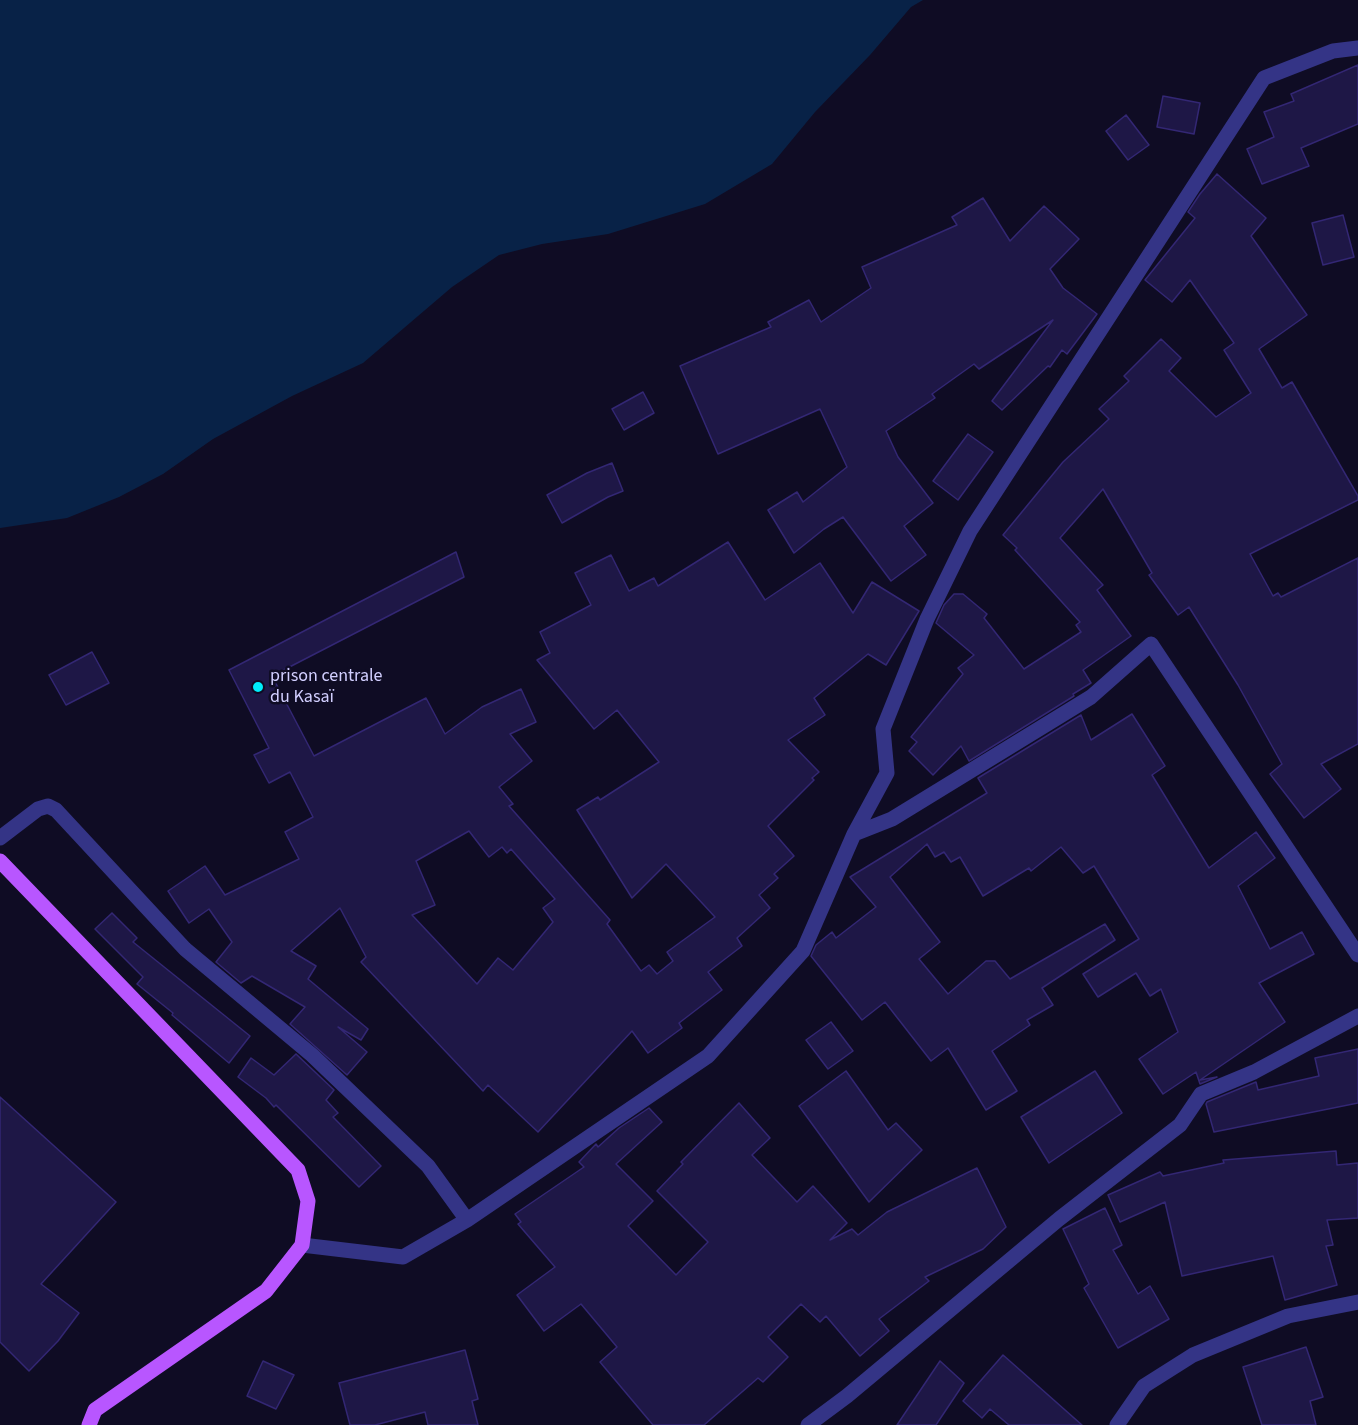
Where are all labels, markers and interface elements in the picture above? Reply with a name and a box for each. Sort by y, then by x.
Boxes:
place label: prison centrale du Kasaï [270,666,383,708]
marker: prison centrale du Kasaï [251,680,265,694]

